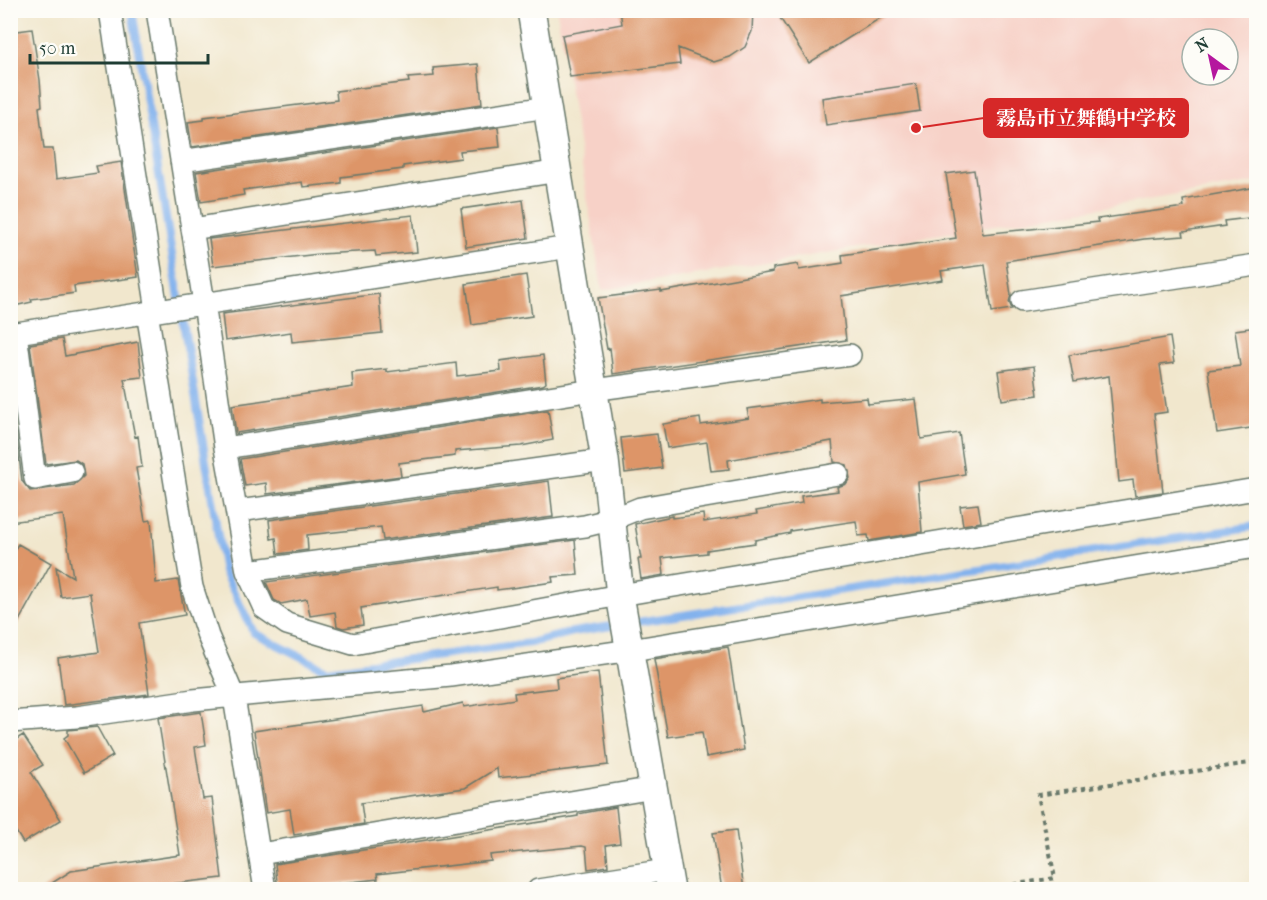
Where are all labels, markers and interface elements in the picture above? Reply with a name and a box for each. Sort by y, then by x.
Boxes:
scale bar [30,27,208,65]
north arrow [1180,27,1240,87]
text: N [1192,33,1213,56]
text: 50 m [39,38,76,59]
callout: 霧島市立舞鶴中学校 [984,99,1188,137]
text: 霧島市立舞鶴中学校 [996,107,1176,130]

